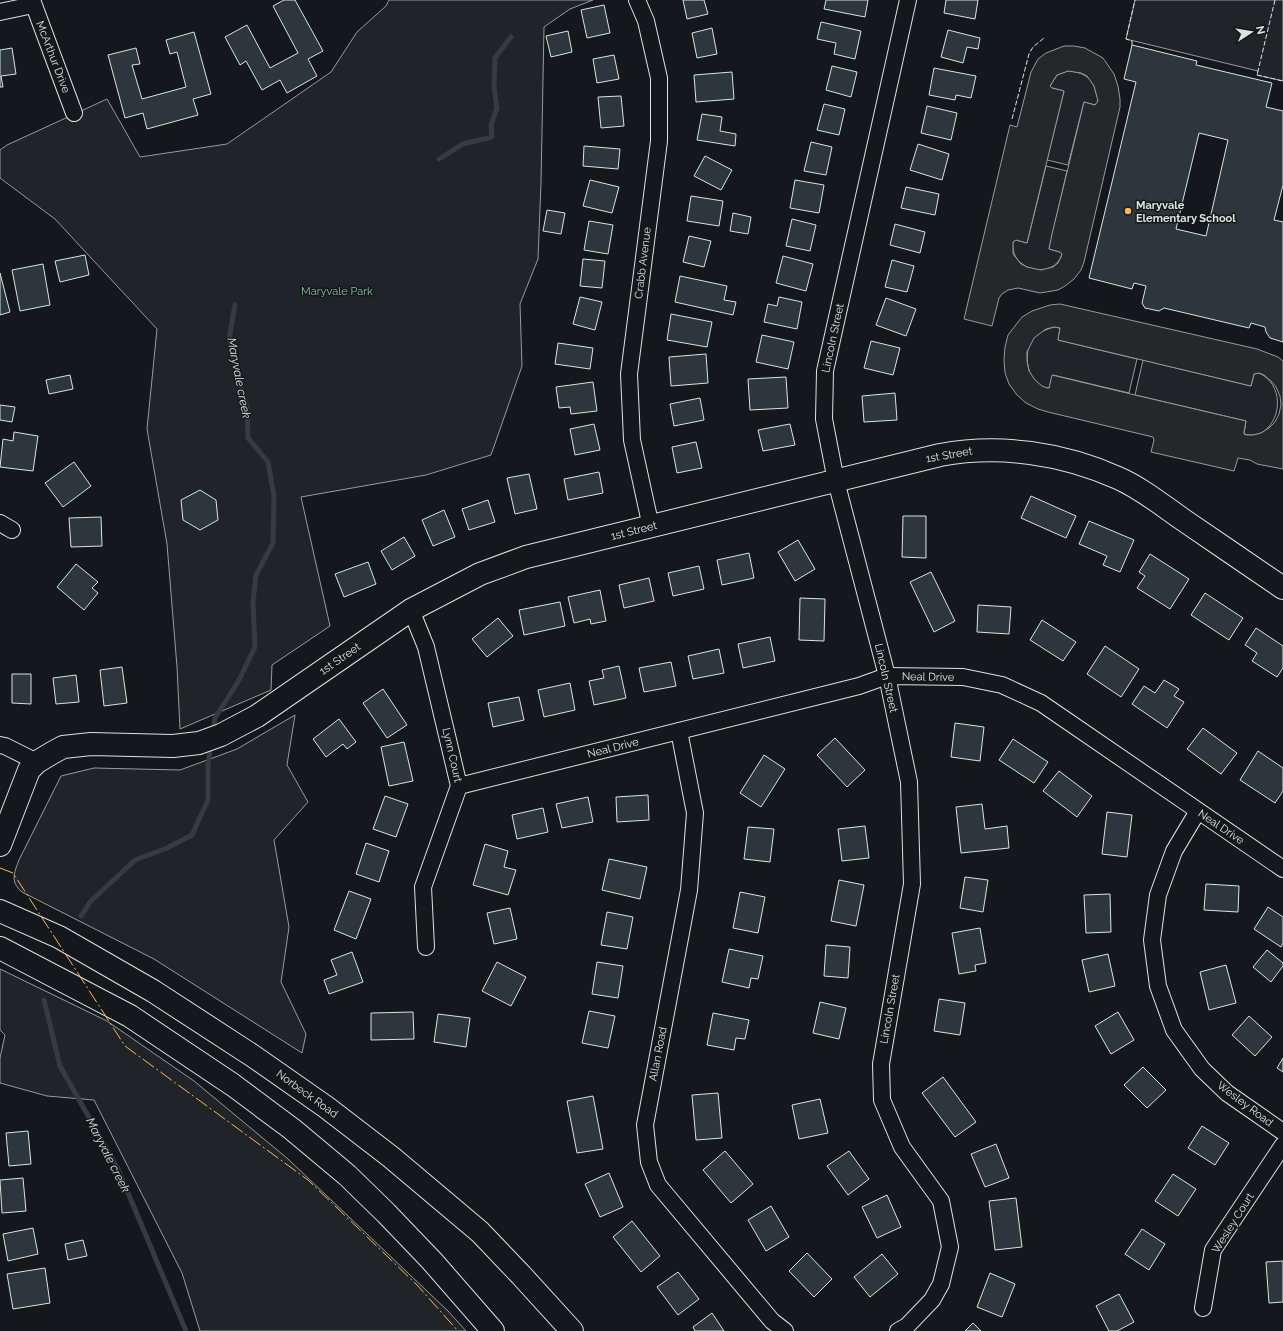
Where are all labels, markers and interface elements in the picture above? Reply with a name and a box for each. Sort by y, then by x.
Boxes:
north arrow [1231,12,1271,52]
street label: McArthur Drive [33,19,73,95]
text: N [1253,25,1268,35]
place label: Maryvale Elementary School [1136,199,1236,225]
marker: Maryvale Elementary School [1123,206,1133,216]
street label: Crabb Avenue [632,226,654,300]
park label: Maryvale Park [301,285,373,298]
street label: Lincoln Street [819,302,847,374]
water label: Maryvale creek [224,336,254,420]
street label: 1st Street [925,444,974,465]
street label: 1st Street [610,519,659,543]
street label: 1st Street [317,640,363,678]
street label: Lincoln Street [872,642,900,714]
street label: Neal Drive [902,670,955,684]
street label: Lynn Court [439,727,465,784]
street label: Neal Drive [586,735,641,761]
street label: Neal Drive [1196,807,1247,847]
street label: Lincoln Street [877,973,903,1045]
street label: Allan Road [646,1026,670,1082]
street label: Norbeck Road [274,1067,341,1121]
street label: Wesley Road [1214,1079,1276,1129]
water label: Maryvale creek [83,1115,133,1195]
street label: Wesley Court [1209,1190,1257,1255]

